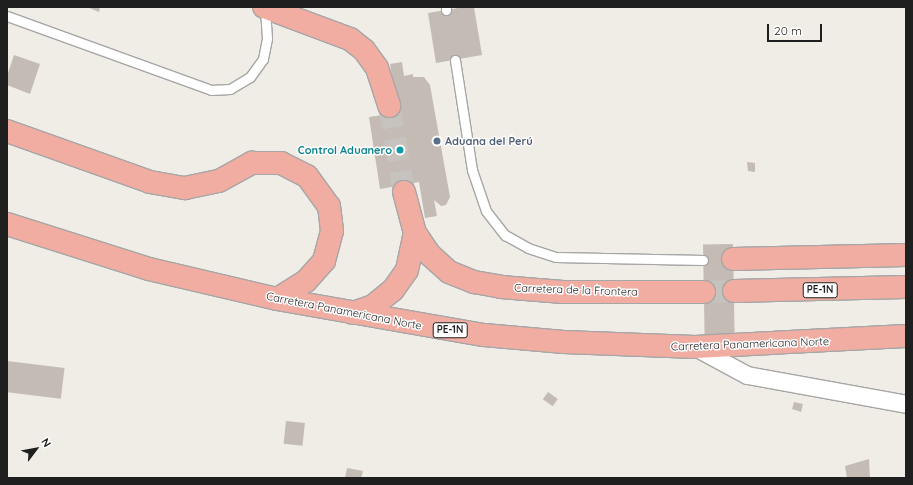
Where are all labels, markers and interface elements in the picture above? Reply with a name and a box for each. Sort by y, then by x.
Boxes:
scale bar [769,16,824,42]
text: 20 m [774,23,802,38]
place label: Aduana del Perú [445,134,533,148]
marker: Aduana del Perú [432,136,442,146]
place label: Control Aduanero [298,143,392,157]
marker: Control Aduanero [395,145,405,155]
street label: Carretera de la Frontera [514,281,638,299]
road number: PE-1N [802,282,838,298]
street label: Carretera Panamericana Norte [265,289,423,333]
road number: PE-1N [432,322,468,338]
street label: Carretera Panamericana Norte [671,335,829,353]
north arrow [16,429,56,469]
text: N [38,435,54,450]

